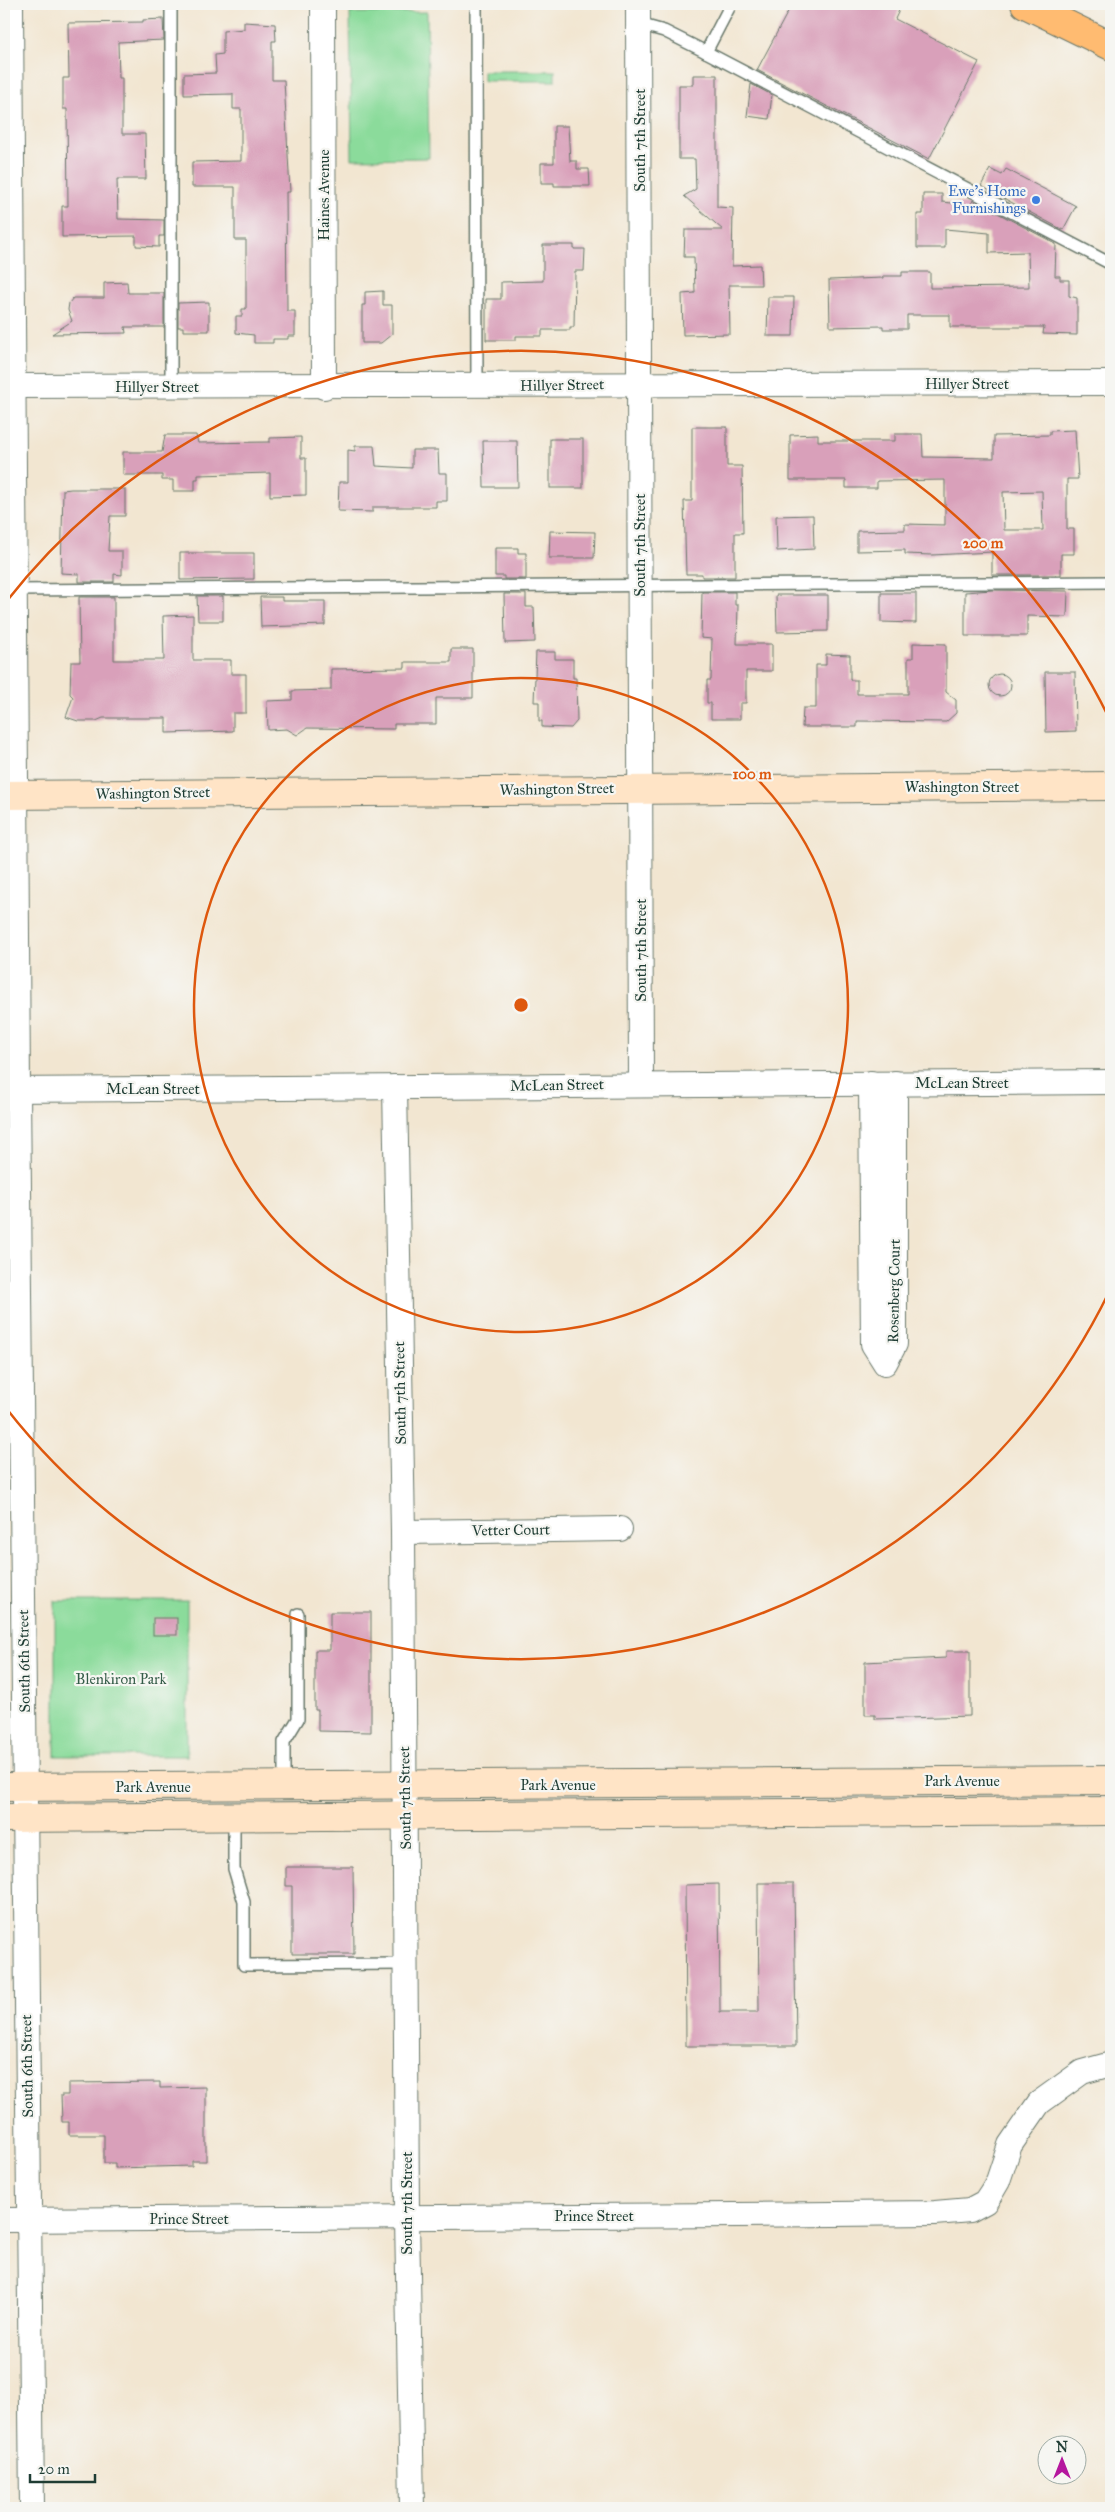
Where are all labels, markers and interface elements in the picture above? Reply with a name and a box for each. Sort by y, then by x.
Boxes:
street label: South 7th Street [631,88,649,192]
street label: Haines Avenue [315,149,333,241]
place label: Ewe's Home Furnishings [948,182,1026,217]
marker: Ewe's Home Furnishings [1030,194,1042,206]
street label: Hillyer Street [520,375,605,395]
street label: Hillyer Street [925,375,1010,393]
street label: Hillyer Street [115,378,200,396]
street label: South 7th Street [631,493,649,597]
text: 200 m [963,534,1004,552]
text: 100 m [732,765,772,783]
street label: Washington Street [905,778,1020,796]
street label: Washington Street [500,779,615,799]
street label: Washington Street [96,783,211,803]
street label: South 7th Street [632,898,650,1002]
centre of rings [512,996,530,1014]
street label: McLean Street [915,1074,1010,1092]
street label: McLean Street [510,1075,605,1095]
street label: McLean Street [106,1080,201,1098]
street label: Rosenberg Court [884,1238,904,1343]
street label: South 7th Street [390,1341,410,1445]
street label: Vetter Court [471,1520,551,1540]
street label: South 6th Street [14,1609,34,1713]
park label: Blenkiron Park [75,1670,167,1688]
street label: South 7th Street [395,1746,415,1850]
street label: Park Avenue [924,1772,1000,1790]
street label: Park Avenue [520,1776,596,1794]
street label: Park Avenue [115,1778,191,1796]
street label: South 6th Street [17,2014,37,2118]
street label: South 7th Street [398,2151,416,2255]
street label: Prince Street [554,2207,634,2225]
street label: Prince Street [149,2210,229,2228]
north arrow [1038,2434,1088,2484]
text: N [1056,2439,1068,2456]
scale bar [30,2452,95,2484]
text: 20 m [38,2460,70,2478]

